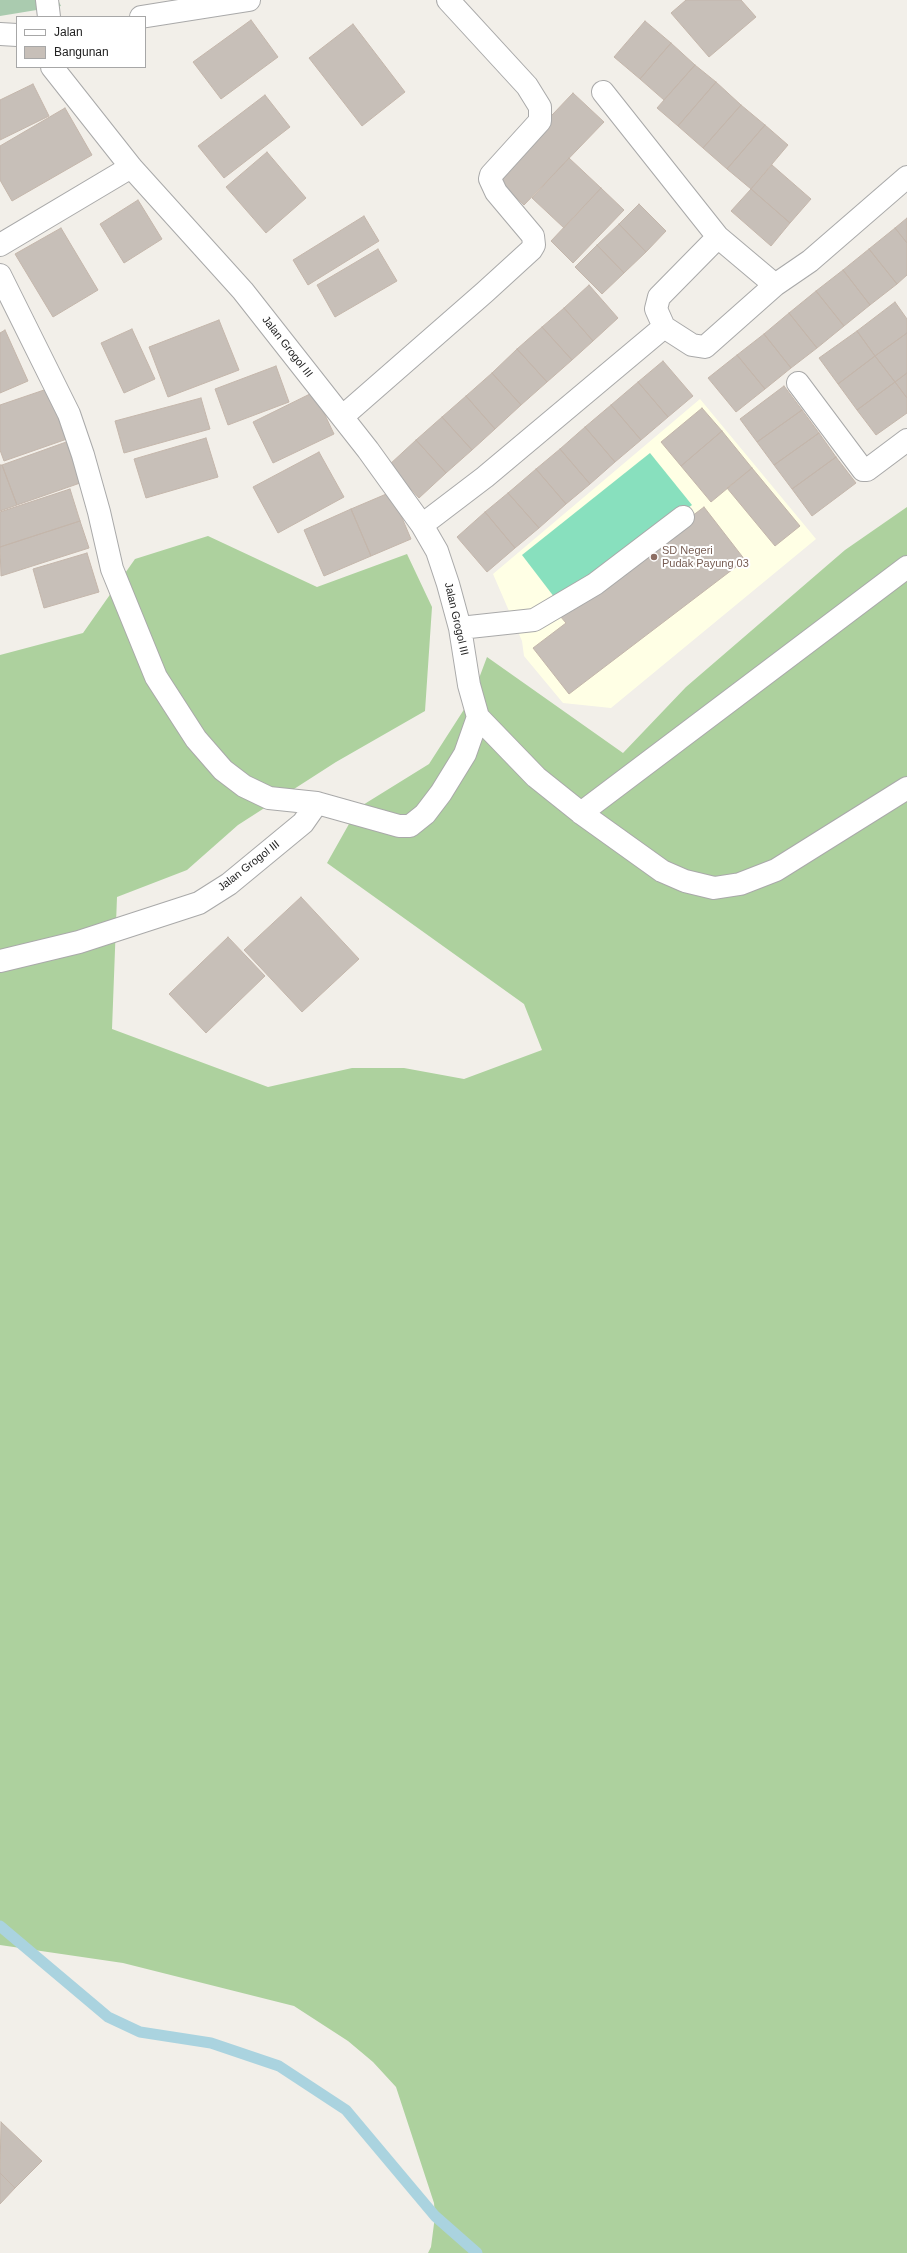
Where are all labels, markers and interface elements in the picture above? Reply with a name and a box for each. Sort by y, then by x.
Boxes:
legend [16,16,146,68]
text: Jalan [54,25,83,39]
text: Bangunan [54,45,109,59]
street label: Jalan Grogol III [259,314,315,380]
place label: SD Negeri Pudak Payung 03 [662,544,749,570]
marker: SD Negeri Pudak Payung 03 [649,552,659,562]
street label: Jalan Grogol III [441,581,471,657]
street label: Jalan Grogol III [216,838,282,894]

